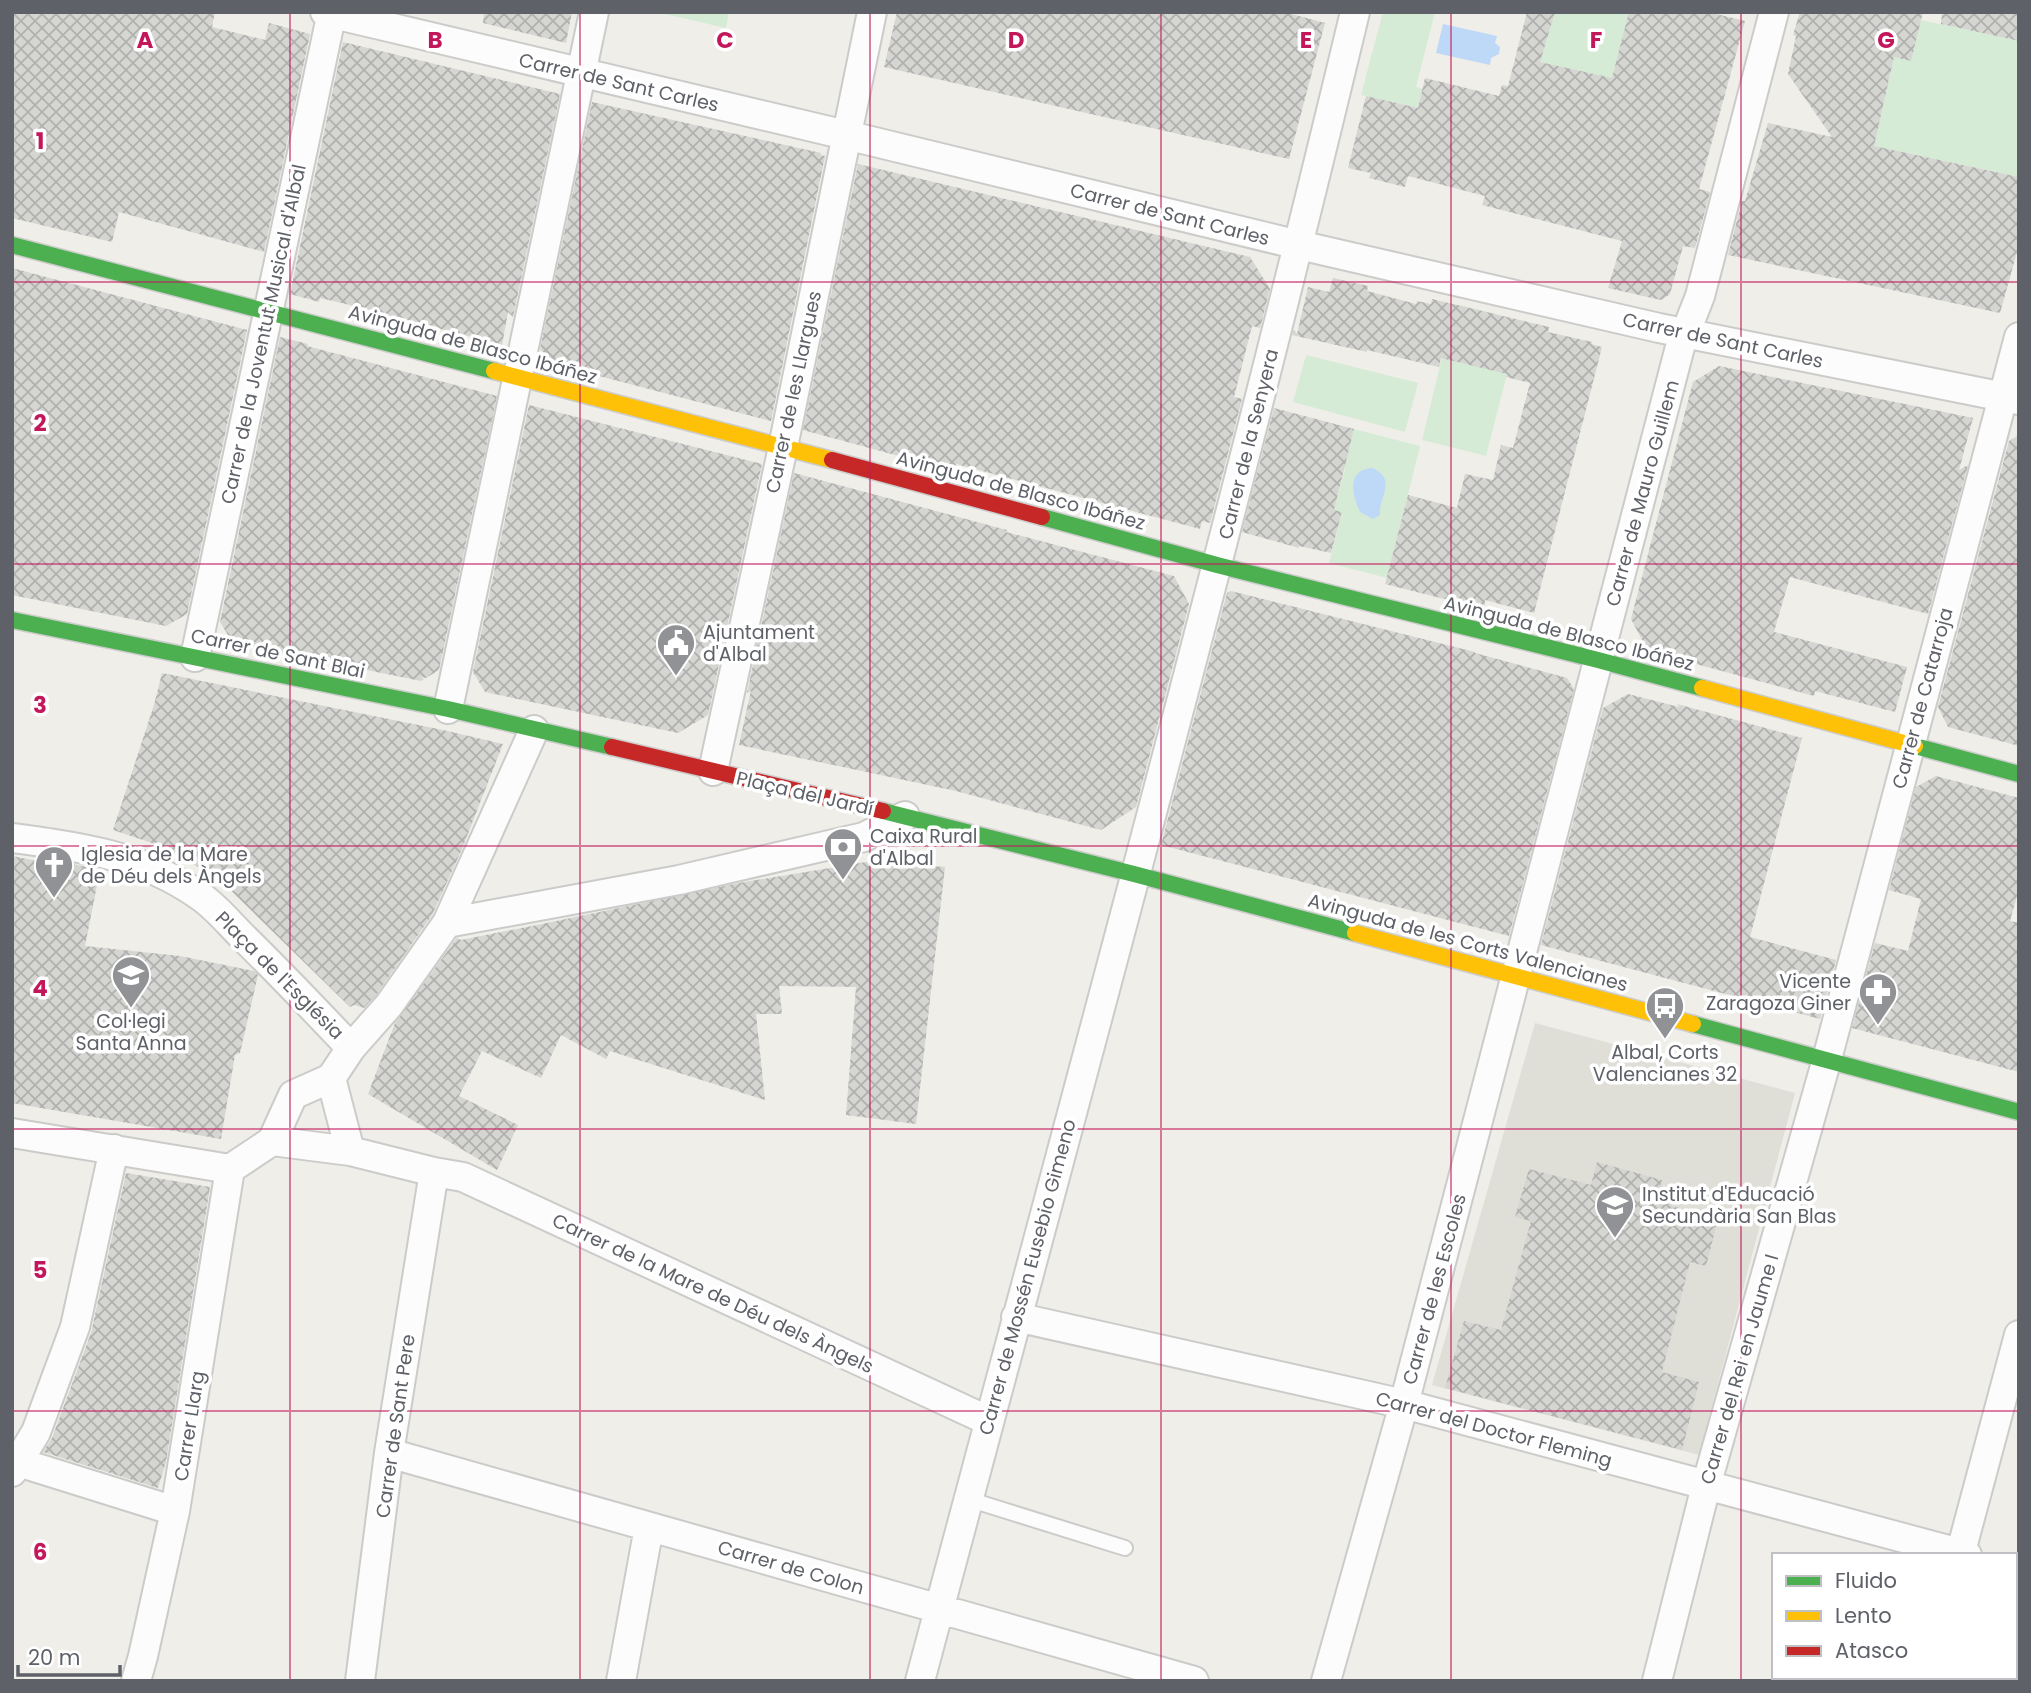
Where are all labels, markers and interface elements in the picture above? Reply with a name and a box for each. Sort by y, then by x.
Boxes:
text: A [137,24,154,56]
text: B [427,24,443,56]
text: C [716,24,734,56]
text: D [1008,24,1024,56]
text: E [1300,24,1312,56]
text: F [1590,24,1602,56]
text: G [1877,24,1895,56]
street label: Carrer de Sant Carles [516,46,722,119]
text: 1 [36,125,44,157]
street label: Carrer de la Joventut Musical d'Albal [214,162,313,507]
street label: Carrer de Sant Carles [1067,177,1272,252]
street label: Carrer de les Llargues [759,288,828,496]
street label: Avinguda de Blasco Ibáñez [345,298,600,391]
street label: Carrer de Sant Carles [1620,306,1826,375]
street label: Carrer de la Senyera [1212,346,1285,542]
street label: Carrer de Mauro Guillem [1599,377,1686,609]
text: 2 [33,407,47,439]
street label: Avinguda de Blasco Ibáñez [893,444,1148,537]
street label: Avinguda de Blasco Ibáñez [1441,589,1697,678]
street label: Carrer de Catarroja [1885,605,1960,792]
place label: Ajuntament d'Albal [703,619,815,668]
street label: Carrer de Sant Blai [188,622,367,685]
public building icon: Ajuntament d'Albal [655,622,697,677]
text: 3 [33,689,47,721]
street label: Plaça del Jardí [734,765,876,822]
place label: Caixa Rural d'Albal [870,823,978,872]
bank icon: Caixa Rural d'Albal [822,826,864,881]
place label: Iglesia de la Mare de Déu dels Àngels [81,841,262,890]
church icon: Iglesia de la Mare de Déu dels Àngels [33,844,75,899]
street label: Avinguda de les Corts Valencianes [1305,887,1631,998]
street label: Plaça de l'Església [209,905,350,1046]
school or university icon: Col·legi Santa Anna [110,954,152,1009]
place label: Vicente Zaragoza Giner [1706,968,1851,1017]
pharmacy icon: Vicente Zaragoza Giner [1857,971,1899,1026]
text: 4 [32,972,48,1004]
bus stop icon: Albal, Corts Valencianes 32 [1644,985,1686,1040]
place label: Col·legi Santa Anna [76,1008,186,1057]
place label: Albal, Corts Valencianes 32 [1593,1039,1737,1088]
street label: Carrer de Mossén Eusebio Gimeno [972,1116,1083,1438]
place label: Institut d'Educació Secundària San Blas [1642,1181,1836,1230]
school or university icon: Institut d'Educació Secundària San Blas [1594,1184,1636,1239]
street label: Carrer de les Escoles [1396,1191,1473,1388]
street label: Carrer de la Mare de Déu dels Àngels [548,1207,878,1380]
street label: Carrer del Rei en Jaume I [1694,1251,1785,1487]
text: 5 [33,1254,47,1286]
street label: Carrer de Sant Pere [369,1333,422,1520]
street label: Carrer Llarg [167,1369,212,1483]
street label: Carrer del Doctor Fleming [1373,1385,1615,1474]
street label: Carrer de Colon [714,1534,867,1601]
text: 6 [33,1536,47,1568]
legend [1772,1553,2017,1679]
text: Fluido [1835,1566,1897,1595]
text: Lento [1835,1601,1892,1630]
scale bar [18,1634,119,1678]
text: Atasco [1835,1636,1908,1665]
text: 20 m [28,1643,81,1672]

